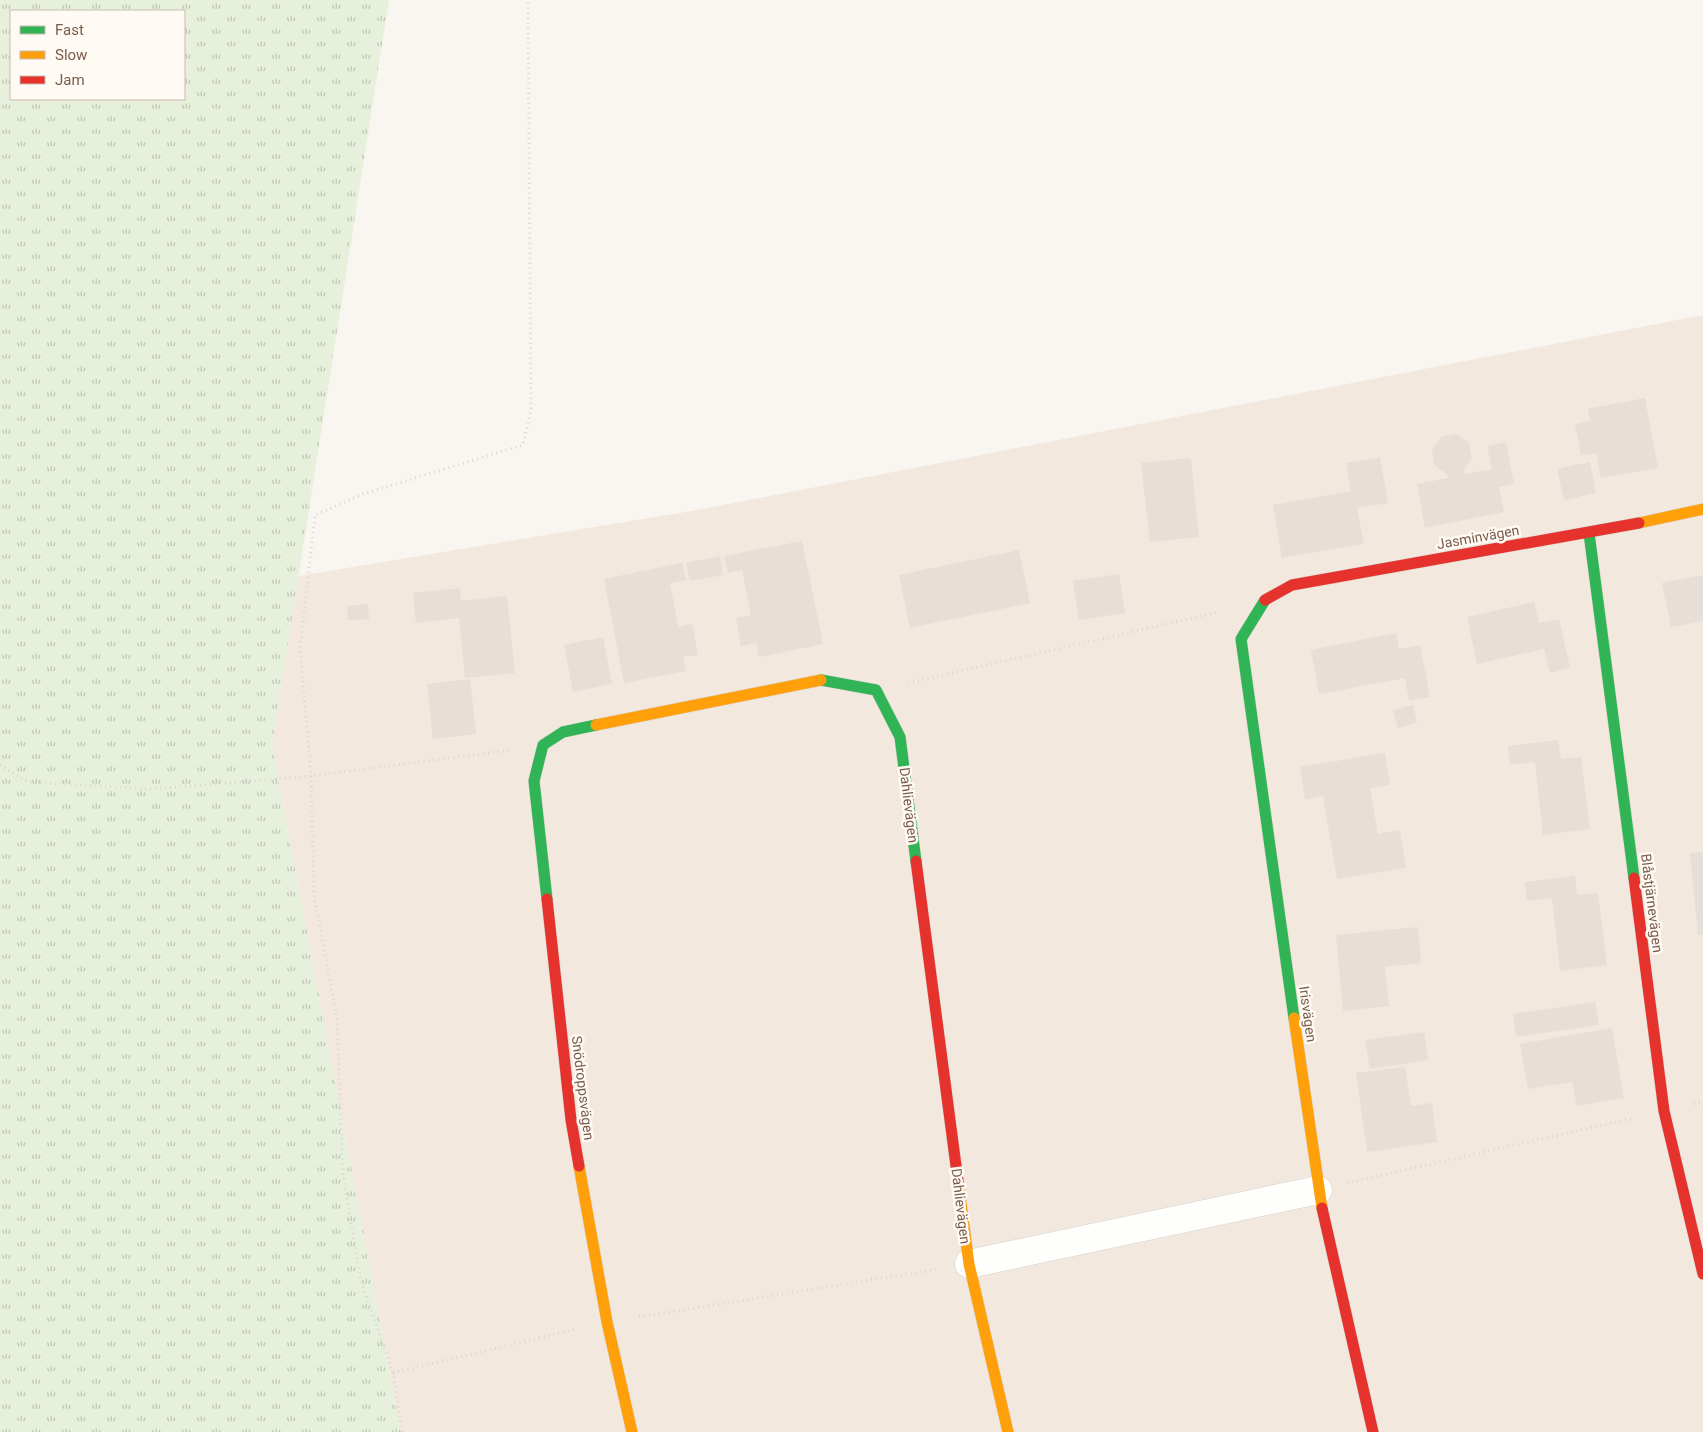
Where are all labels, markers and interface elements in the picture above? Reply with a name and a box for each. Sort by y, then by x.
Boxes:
legend [10,10,185,100]
text: Fast [55,21,84,39]
text: Slow [55,46,87,64]
text: Jam [55,71,85,89]
street label: Jasminvägen [1436,522,1520,552]
street label: Dahlievägen [896,766,922,844]
street label: Blåstjärnevägen [1638,853,1666,953]
street label: Irisvägen [1296,985,1320,1043]
street label: Snödroppsvägen [569,1035,597,1141]
street label: Dahlievägen [948,1167,974,1245]

